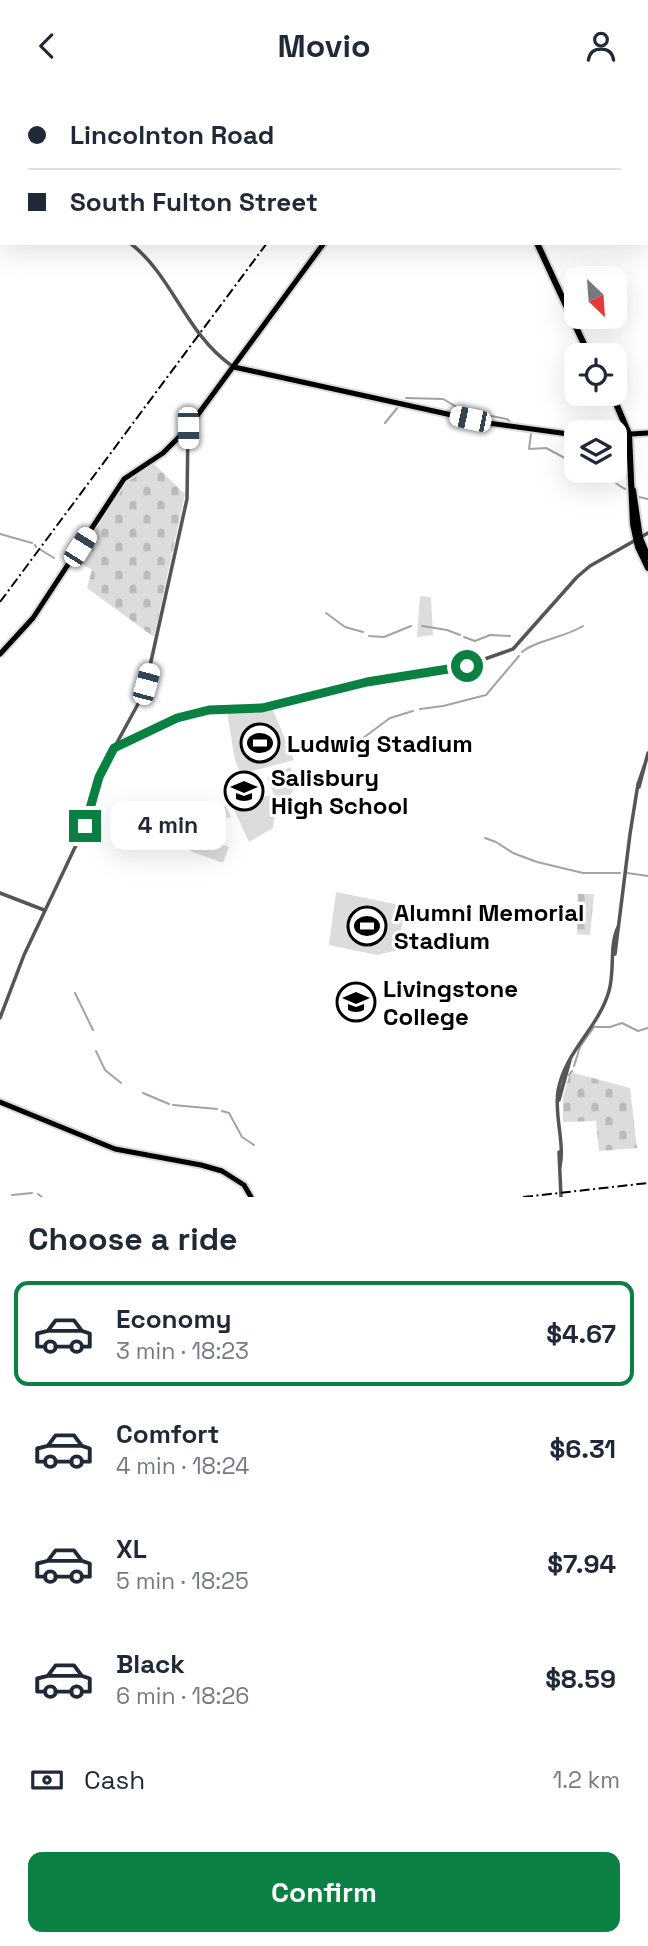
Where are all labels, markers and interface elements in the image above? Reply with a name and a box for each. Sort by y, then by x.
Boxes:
text: Movio [278,26,371,66]
icon: back [28,27,66,65]
icon: person [582,27,620,65]
text: Lincolnton Road [70,118,274,152]
text: South Fulton Street [70,185,318,219]
north arrow [564,266,626,329]
map controls [564,266,627,483]
button: locate [564,343,627,406]
car [448,404,493,434]
car [178,407,199,449]
button: layers [564,420,627,483]
car [60,524,101,570]
route start [451,650,483,682]
car [131,661,162,707]
sports icon: Ludwig Stadium [239,722,281,764]
place label: Ludwig Stadium [287,728,473,759]
place label: Salisbury High School [271,762,408,821]
school or university icon: Salisbury High School [223,770,265,812]
callout: 4 min [110,801,225,851]
route end [69,810,101,842]
text: 4 min [138,810,198,840]
place label: Alumni Memorial Stadium [394,897,585,956]
sports icon: Alumni Memorial Stadium [346,905,388,947]
place label: Livingstone College [383,973,518,1032]
school or university icon: Livingstone College [335,981,377,1023]
text: Choose a ride [28,1219,238,1259]
icon: car [32,1302,95,1365]
text: Economy [116,1302,232,1336]
text: $4.67 [546,1317,616,1351]
text: 3 min · 18:23 [116,1336,249,1366]
icon: car [32,1417,95,1480]
text: Comfort [116,1417,219,1451]
text: $6.31 [549,1432,616,1466]
text: 4 min · 18:24 [116,1451,249,1481]
icon: car [32,1532,95,1595]
text: XL [116,1532,147,1566]
text: $7.94 [547,1547,616,1581]
text: 5 min · 18:25 [116,1566,249,1596]
icon: car [32,1647,95,1710]
text: Black [116,1647,185,1681]
text: $8.59 [545,1662,616,1696]
text: 6 min · 18:26 [116,1681,249,1711]
icon: cash [28,1761,66,1799]
text: Cash [84,1763,145,1797]
text: 1.2 km [553,1765,620,1795]
button: Confirm [28,1852,620,1932]

